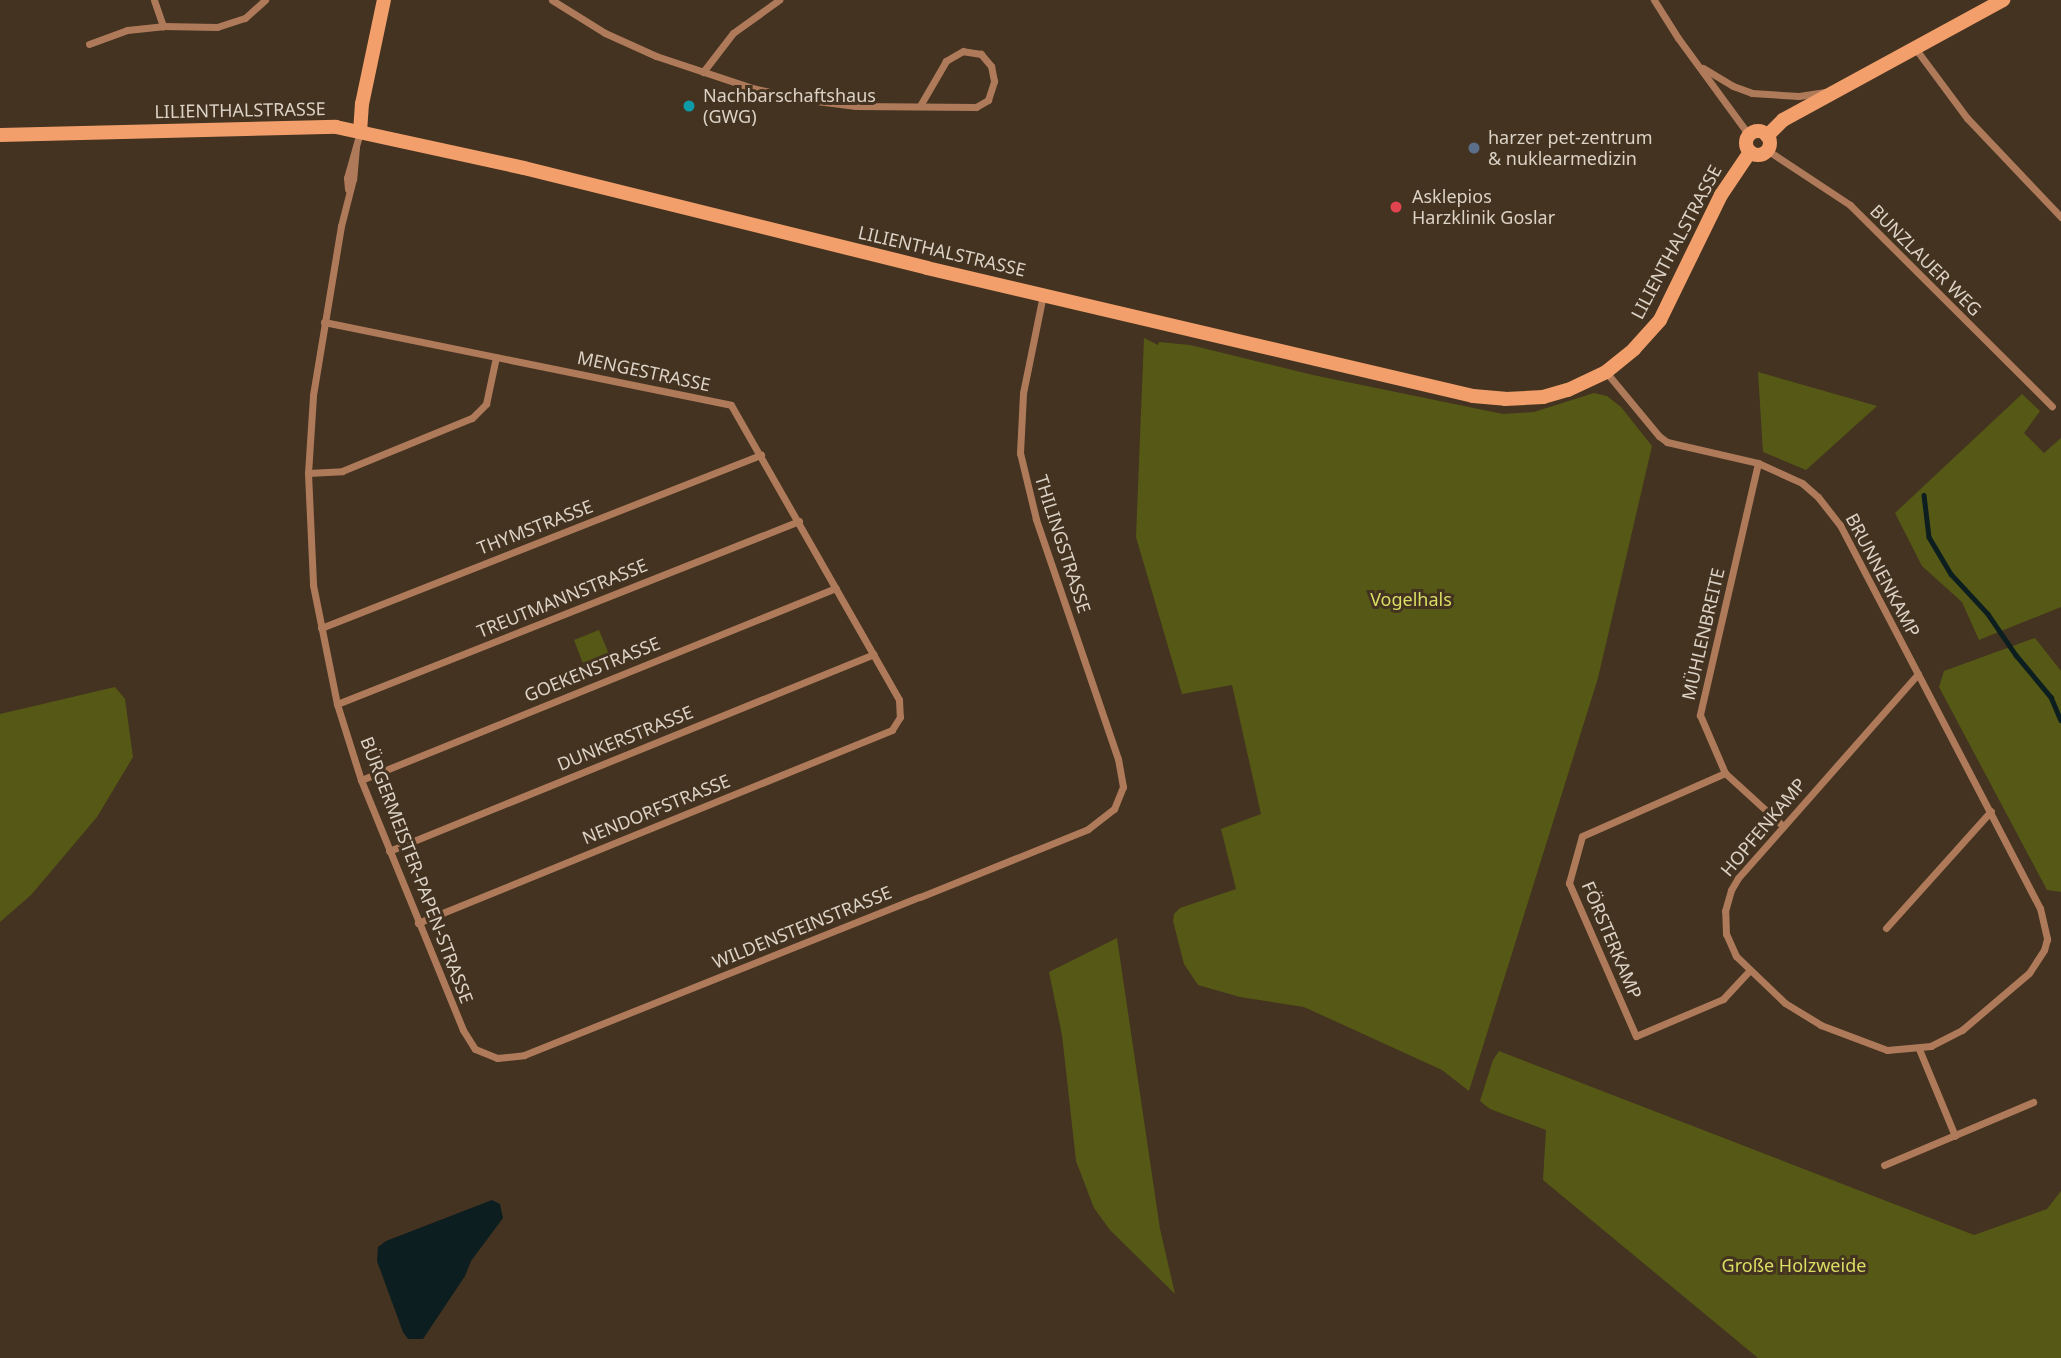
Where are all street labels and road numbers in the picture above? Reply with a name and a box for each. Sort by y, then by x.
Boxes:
street label: LILIENTHALSTRASSE [154,98,326,122]
street label: LILIENTHALSTRASSE [1626,161,1726,323]
street label: BUNZLAUER WEG [1866,200,1986,320]
street label: LILIENTHALSTRASSE [856,221,1028,281]
street label: MENGESTRASSE [575,346,713,396]
street label: THILINGSTRASSE [1030,472,1096,616]
street label: THYMSTRASSE [474,495,596,559]
street label: BRUNNENKAMP [1841,509,1925,641]
street label: TREUTMANNSTRASSE [474,554,650,642]
street label: MÜHLENBREITE [1677,566,1729,702]
street label: GOEKENSTRASSE [521,632,663,706]
street label: DUNKERSTRASSE [554,701,696,775]
street label: BÜRGERMEISTER-PAPEN-STRASSE [356,734,478,1006]
street label: NENDORFSTRASSE [579,769,733,849]
street label: HOPFENKAMP [1716,774,1810,880]
street label: FÖRSTERKAMP [1578,878,1646,1002]
street label: WILDENSTEINSTRASSE [709,881,895,973]

